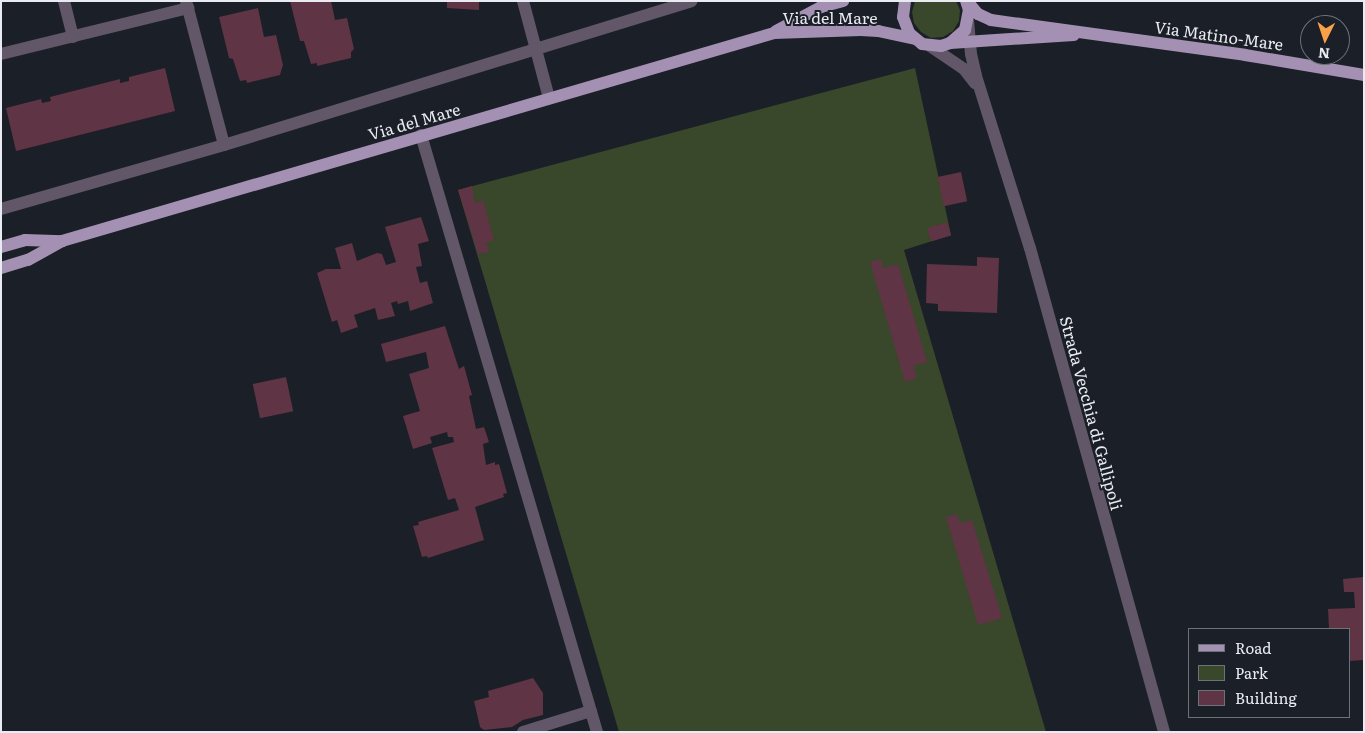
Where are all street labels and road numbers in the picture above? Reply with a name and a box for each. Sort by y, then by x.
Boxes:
street label: Via del Mare [783,7,877,27]
street label: Via Matino-Mare [1153,16,1285,54]
street label: Via del Mare [366,99,462,143]
street label: Strada Vecchia di Gallipoli [1057,314,1127,512]

